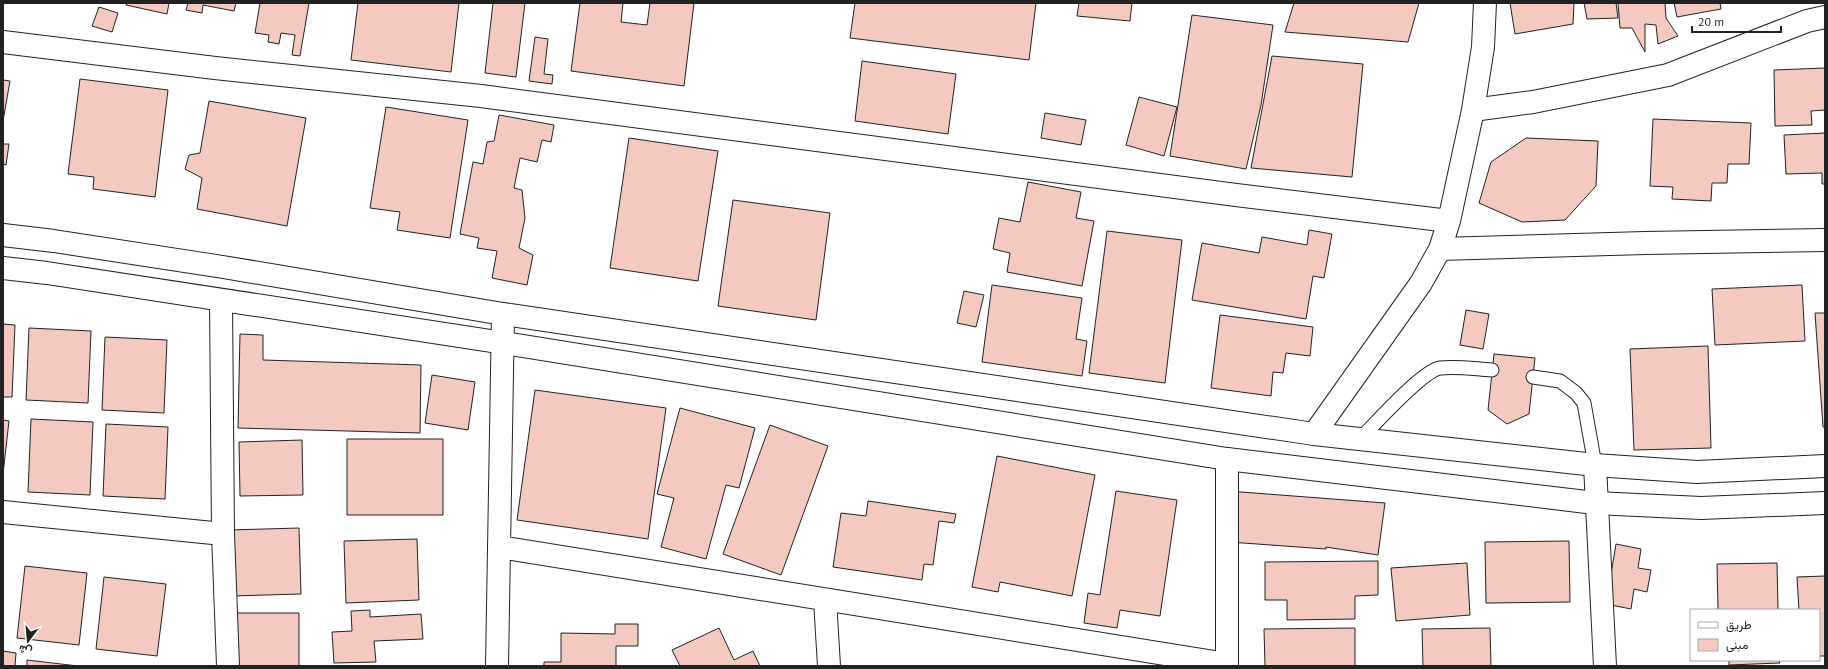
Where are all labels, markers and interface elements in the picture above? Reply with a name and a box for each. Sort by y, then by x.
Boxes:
scale bar [1692,8,1781,34]
text: 20 m [1698,14,1724,29]
legend [1690,609,1820,661]
text: طريق [1726,617,1752,633]
north arrow [8,621,48,661]
text: مبنى [1726,637,1748,653]
text: ش [17,642,34,659]

